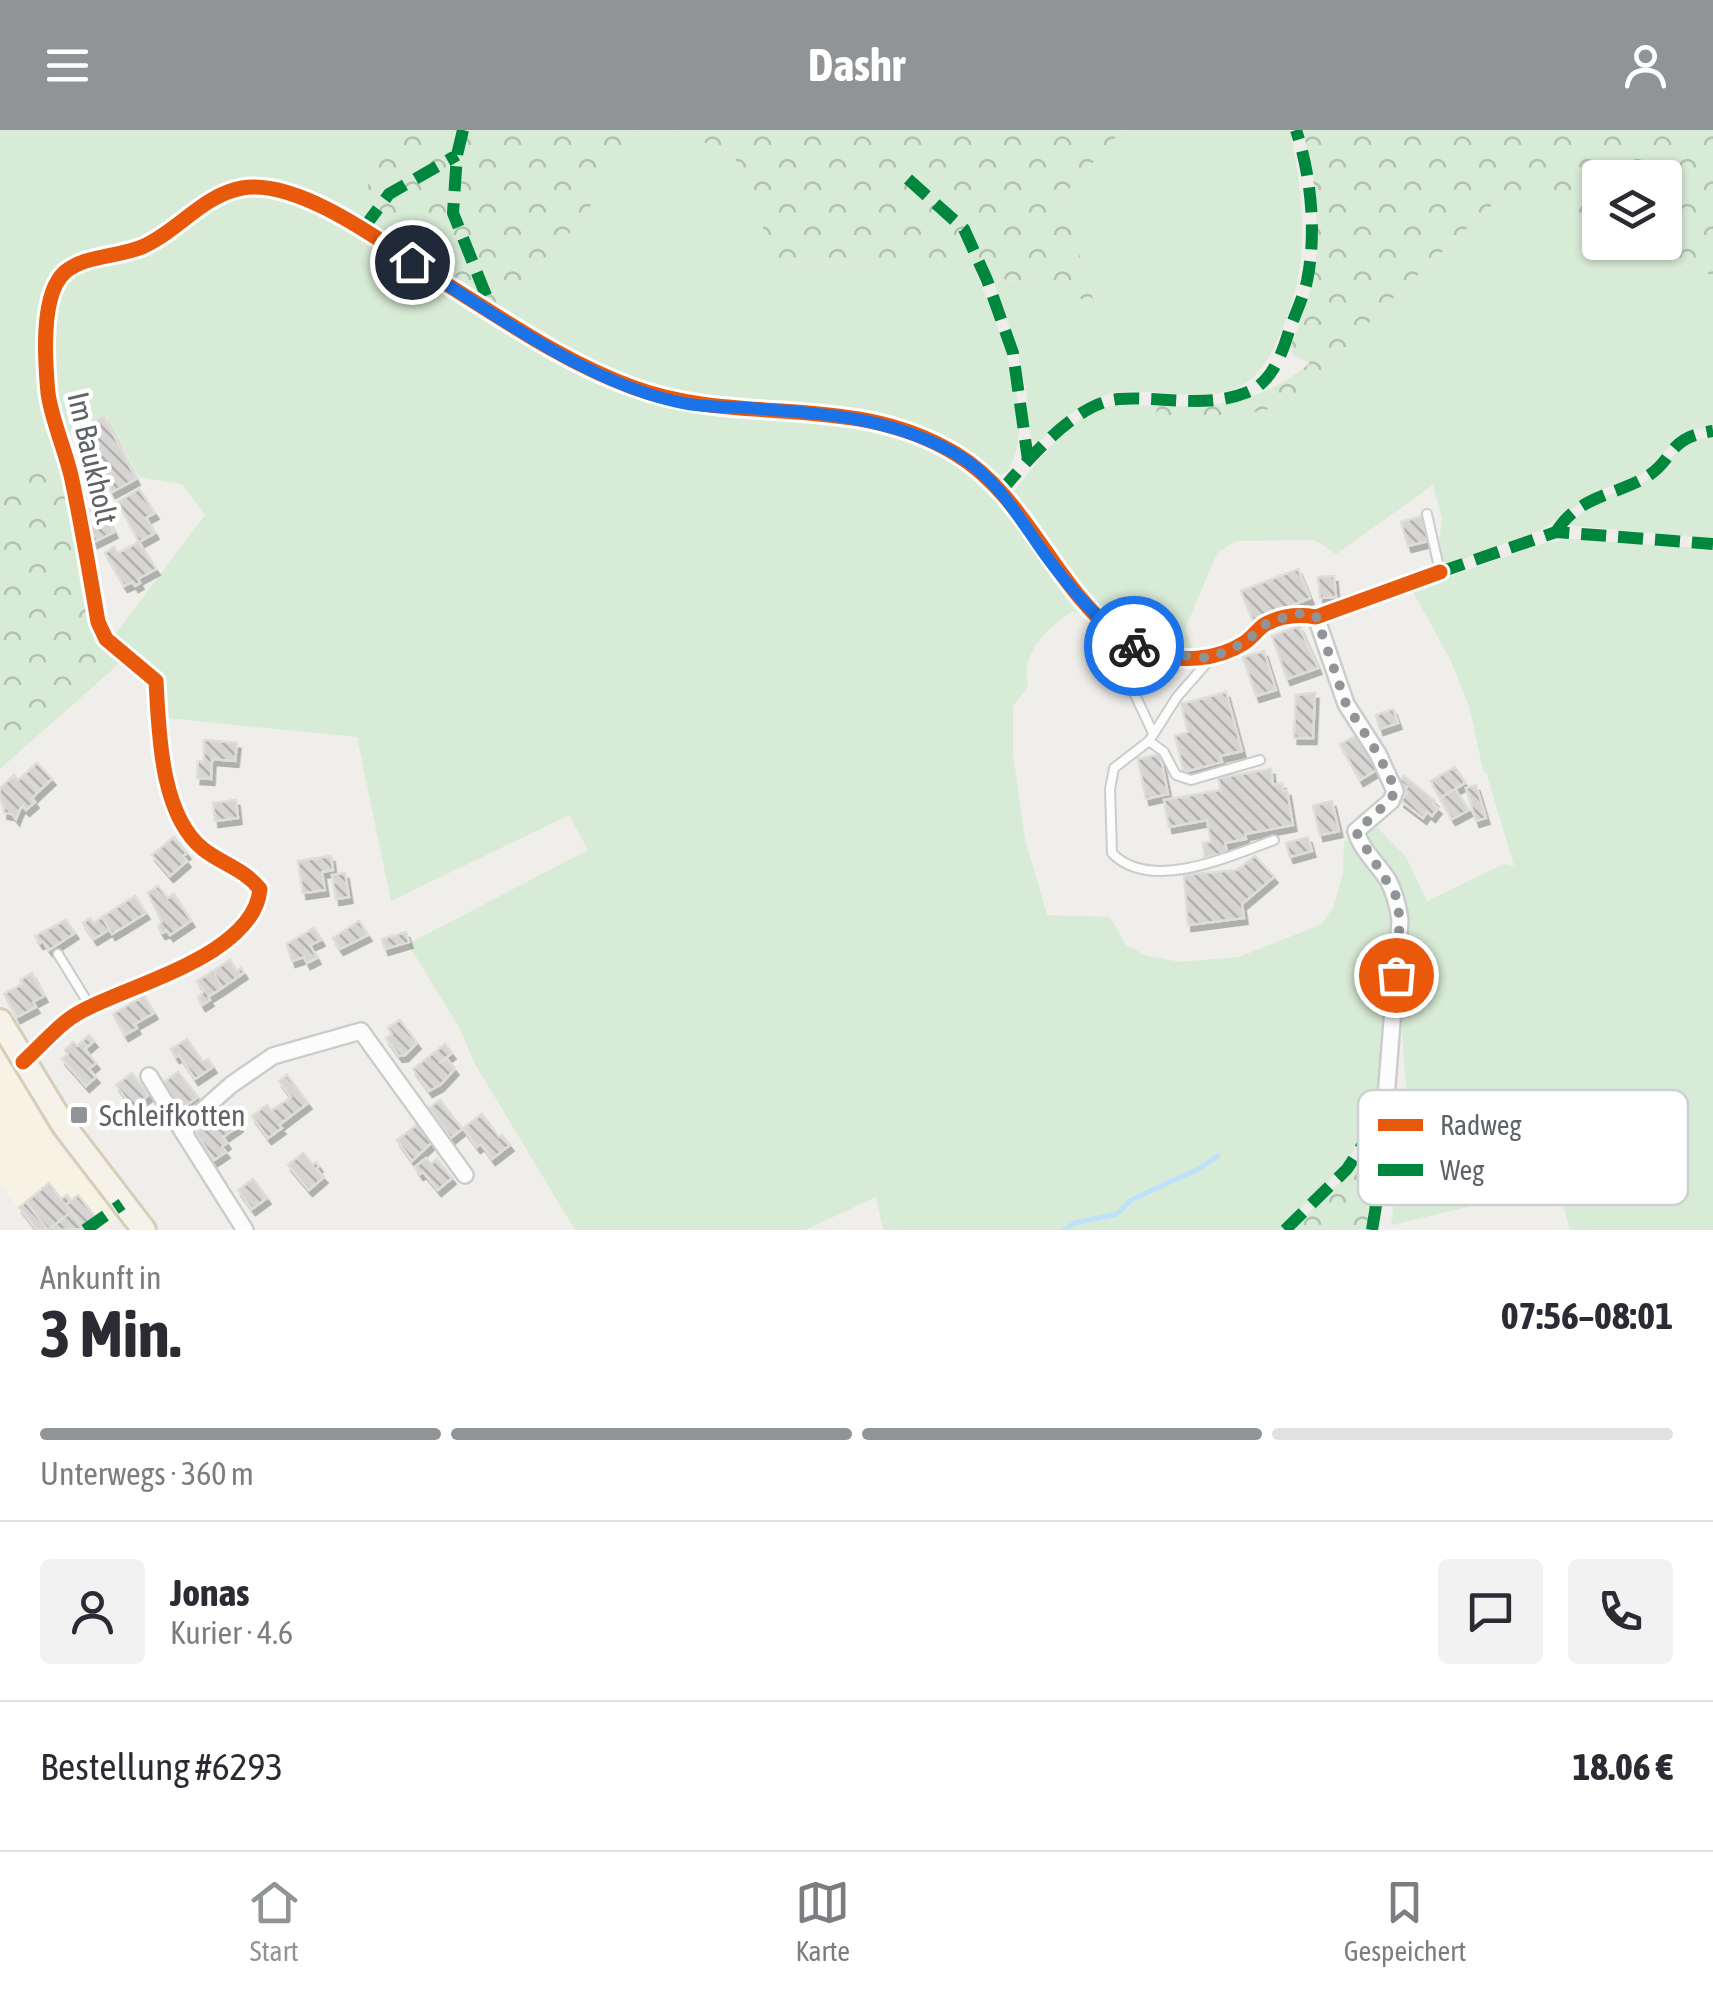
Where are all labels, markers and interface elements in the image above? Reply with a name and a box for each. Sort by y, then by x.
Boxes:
icon: menu [40,38,95,93]
icon: person [1618,38,1673,93]
text: Dashr [808,39,905,91]
map controls [1582,160,1682,260]
button: layers [1582,160,1682,260]
pin [370,220,455,305]
icon: home [385,235,440,290]
street label: Im Baukholt [61,389,125,527]
courier [1084,596,1184,696]
icon: bike [1107,619,1162,674]
pin [1354,933,1439,1018]
icon: bag [1369,948,1424,1003]
legend [1358,1090,1688,1205]
place label: Schleifkotten [99,1098,246,1132]
marker: Schleifkotten [68,1104,90,1126]
text: Radweg [1440,1109,1521,1141]
text: Weg [1440,1154,1484,1186]
text: Ankunft in [40,1259,162,1296]
text: 07:56–08:01 [1501,1294,1673,1337]
text: 3 Min. [40,1296,181,1371]
text: Unterwegs · 360 m [40,1455,254,1492]
button: person [40,1559,145,1664]
button: chat [1438,1559,1543,1664]
button: phone [1568,1559,1673,1664]
text: Jonas [170,1571,250,1614]
text: Kurier · 4.6 [170,1614,293,1651]
text: Bestellung #6293 [40,1745,283,1788]
text: 18.06 € [1572,1745,1673,1788]
tab: Start [247,1875,302,1967]
tab: Karte [795,1875,850,1967]
tab: Gespeichert [1344,1875,1466,1967]

